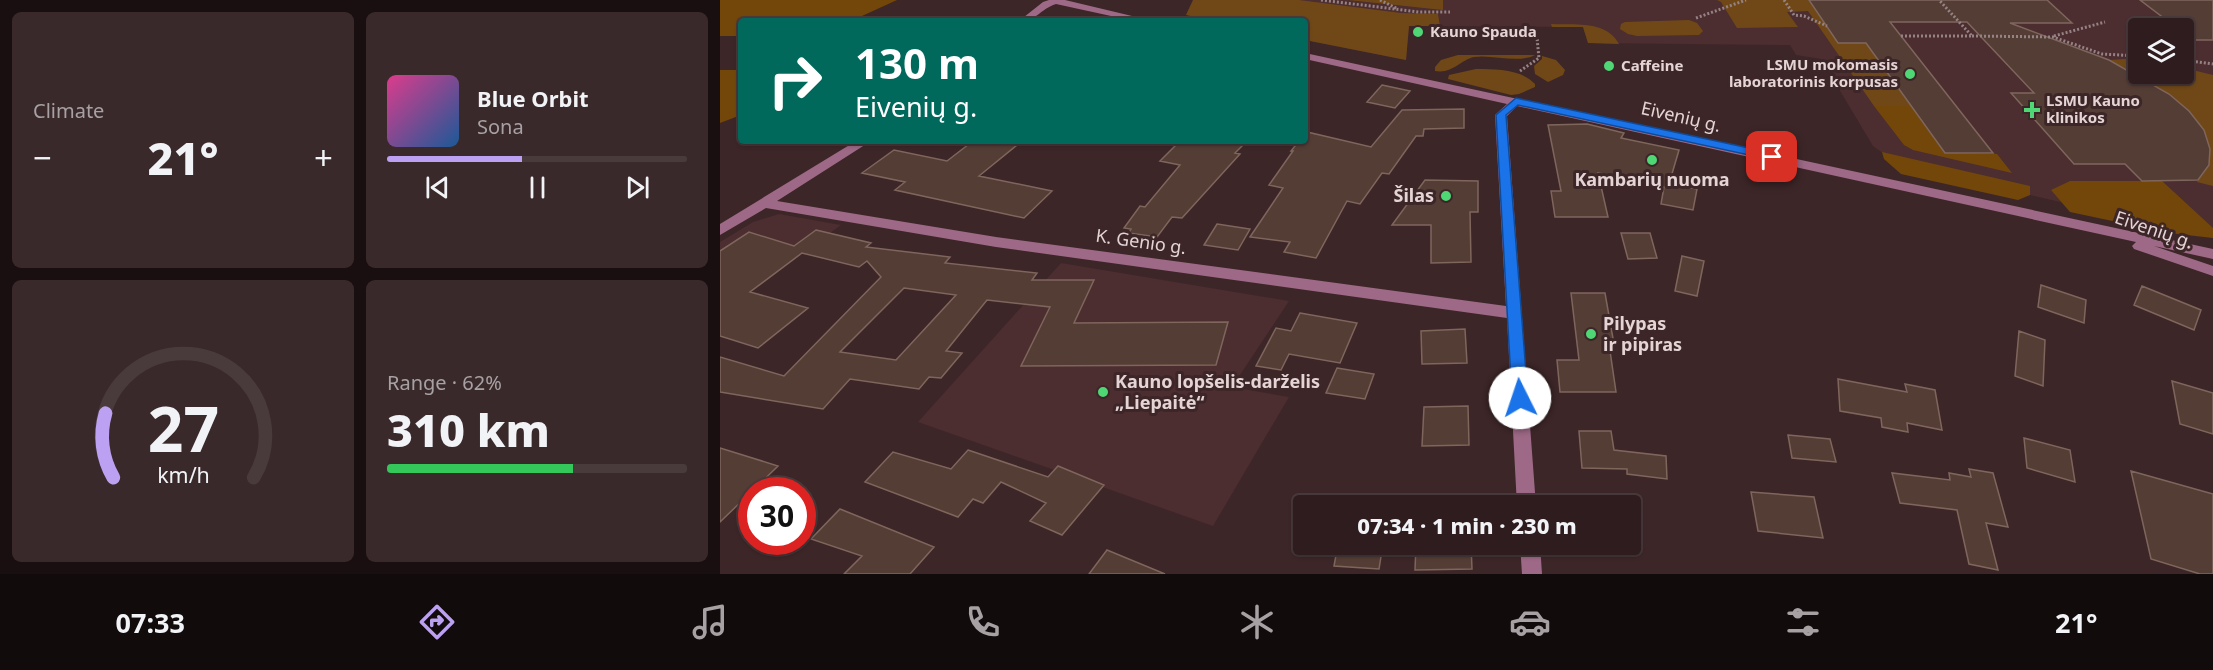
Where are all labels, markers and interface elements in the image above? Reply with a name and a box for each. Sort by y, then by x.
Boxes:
map controls [2128,18,2194,84]
button: layers [2128,18,2194,84]
place label: Kauno Spauda [1430,21,1537,41]
marker: Kauno Spauda [1411,25,1425,39]
text: 130 m [855,34,979,91]
icon: right [756,42,834,120]
place label: LSMU mokomasis laboratorinis korpusas [1729,54,1898,91]
place label: Caffeine [1621,55,1683,75]
marker: Caffeine [1602,59,1616,73]
marker: LSMU mokomasis laboratorinis korpusas [1903,67,1917,81]
text: Blue Orbit [477,83,589,113]
text: Eivenių g. [855,88,977,125]
place label: LSMU Kauno klinikos [2046,90,2140,127]
street label: Eivenių g. [1639,95,1724,137]
text: Climate [33,97,104,124]
marker: LSMU Kauno klinikos [2023,101,2041,119]
text: Sona [477,113,524,140]
text: 21° [147,127,219,188]
pin [1746,131,1797,182]
text: − [33,135,52,180]
text: + [314,135,333,180]
icon: arrive [1755,140,1788,173]
marker: Kambarių nuoma [1645,153,1659,167]
place label: Kambarių nuoma [1574,167,1730,191]
icon: previous [421,171,454,204]
icon: pause [521,171,554,204]
icon: next [621,171,654,204]
place label: Šilas [1394,183,1434,207]
marker: Šilas [1439,189,1453,203]
street label: Eivenių g. [2112,204,2197,254]
street label: K. Genio g. [1094,223,1188,259]
place label: Pilypas ir pipiras [1603,311,1682,356]
marker: Pilypas ir pipiras [1584,327,1598,341]
position arrow [1488,366,1552,430]
text: Range · 62% [387,369,502,396]
place label: Kauno lopšelis-darželis „Liepaitė“ [1115,369,1320,414]
text: 27 [147,385,219,470]
marker: Kauno lopšelis-darželis „Liepaitė“ [1096,385,1110,399]
text: 310 km [387,399,550,460]
text: km/h [157,460,209,489]
speed limit sign: 30 [738,477,816,555]
text: 07:34 · 1 min · 230 m [1357,510,1577,540]
icon: directions [416,601,458,643]
icon: music [689,601,731,643]
icon: phone [962,601,1004,643]
icon: climate [1236,601,1278,643]
icon: car [1509,601,1551,643]
icon: filters [1782,601,1824,643]
text: 07:33 [116,604,185,641]
text: 21° [2055,604,2097,641]

